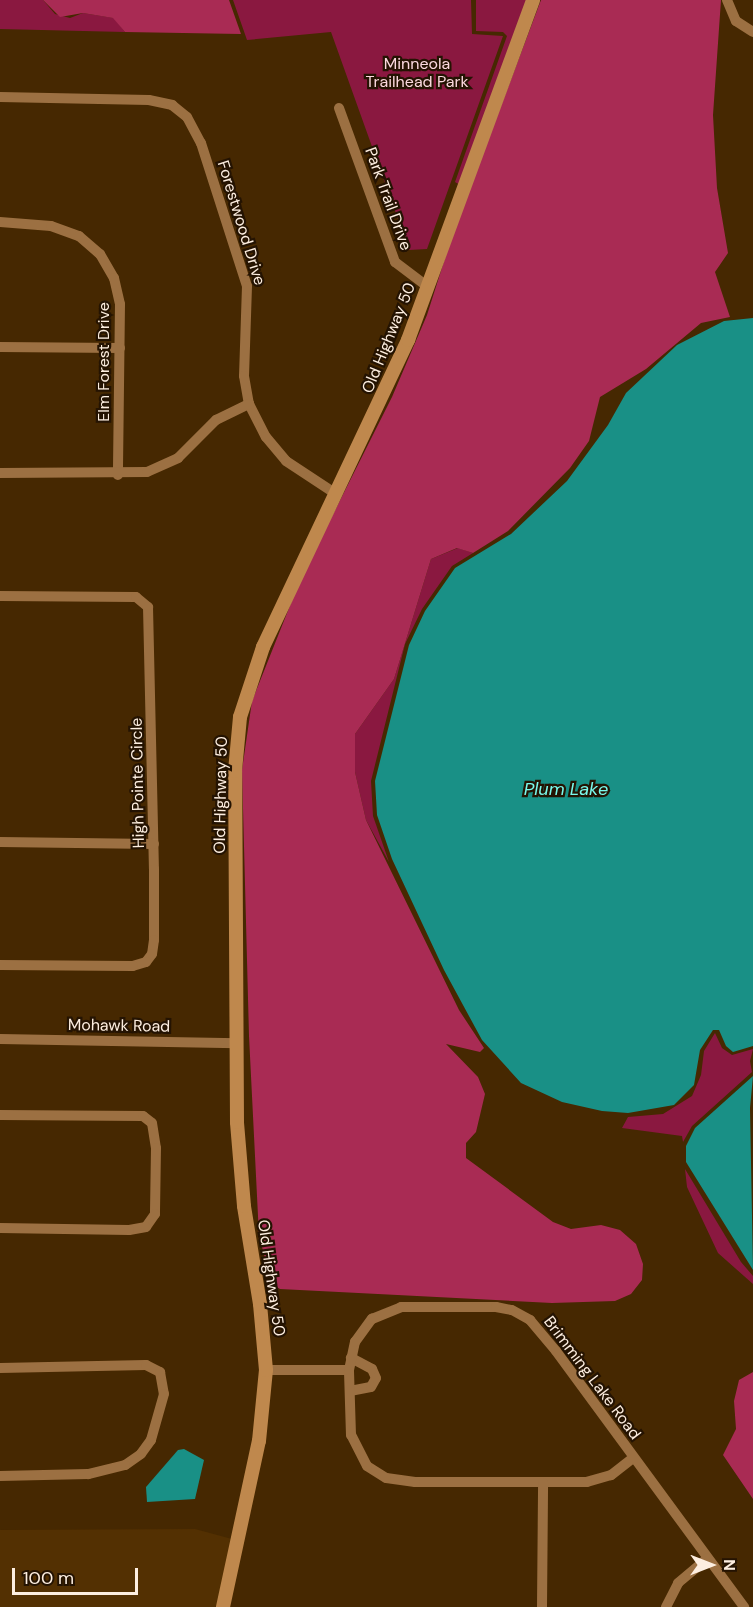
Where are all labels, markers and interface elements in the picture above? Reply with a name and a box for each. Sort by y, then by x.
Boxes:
park label: Minneola Trailhead Park [366,54,468,92]
street label: Park Trail Drive [360,145,416,253]
street label: Forestwood Drive [213,158,269,288]
street label: Old Highway 50 [358,280,420,396]
street label: Elm Forest Drive [94,302,114,422]
street label: High Pointe Circle [127,718,149,848]
street label: Old Highway 50 [210,736,232,854]
water label: Plum Lake [524,778,608,800]
street label: Mohawk Road [68,1016,170,1036]
street label: Old Highway 50 [253,1219,289,1337]
street label: Brimming Lake Road [539,1313,645,1443]
north arrow [681,1535,741,1595]
scale bar [15,1556,141,1594]
text: N [719,1559,740,1571]
text: 100 m [23,1566,74,1590]

